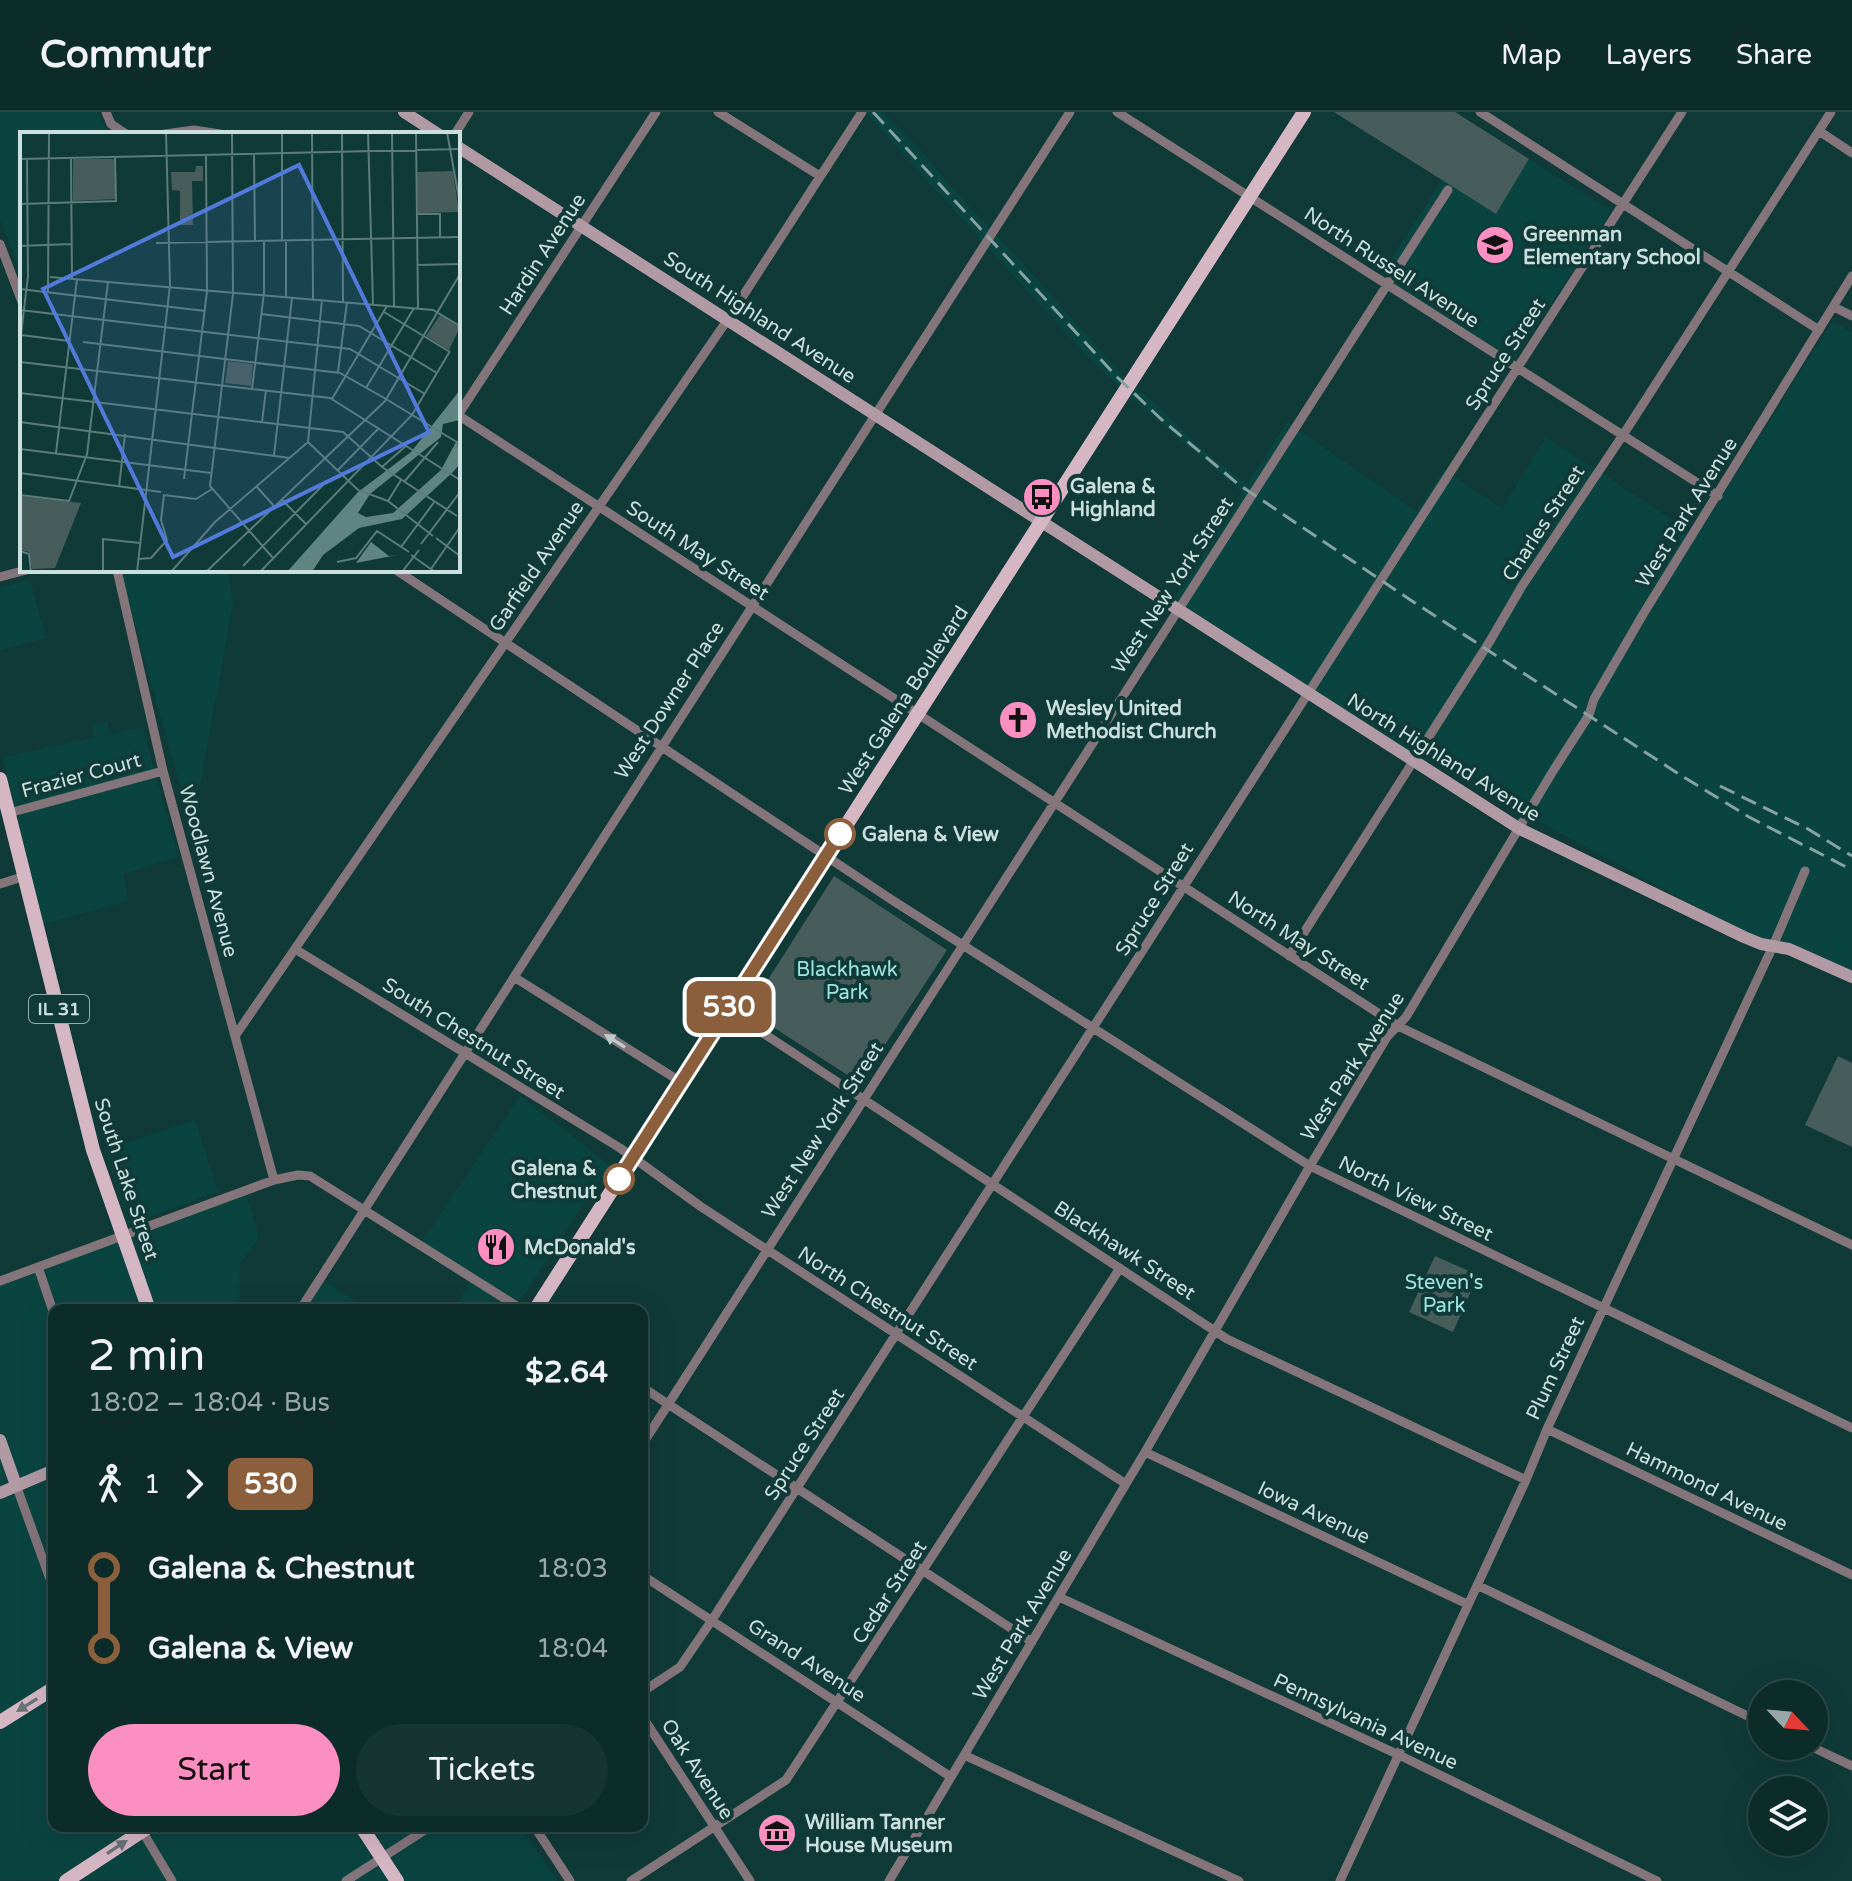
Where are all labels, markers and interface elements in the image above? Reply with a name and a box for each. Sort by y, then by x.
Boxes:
text: Commutr [40,32,211,78]
text: Map [1501,38,1562,72]
text: Layers [1606,38,1692,72]
text: Share [1736,38,1812,72]
inset map [20,132,460,572]
street label: Hardin Avenue [495,189,591,320]
street label: North Russell Avenue [1299,202,1484,334]
place label: Greenman Elementary School [1523,223,1701,270]
school or university icon: Greenman Elementary School [1474,224,1516,266]
street label: South Highland Avenue [659,247,860,389]
street label: Spruce Street [1461,294,1551,415]
street label: West Park Avenue [1631,433,1743,592]
street label: Charles Street [1497,461,1590,586]
place label: Galena & Highland [1070,475,1156,522]
bus stop icon: Galena & Highland [1021,476,1063,518]
street label: West New York Street [1107,493,1239,678]
street label: South May Street [622,496,774,606]
street label: Garfield Avenue [484,497,589,636]
street label: West Galena Boulevard [834,602,974,799]
street label: West Downer Place [610,617,730,784]
street label: North Highland Avenue [1343,689,1544,827]
place label: Wesley United Methodist Church [1046,697,1217,744]
church icon: Wesley United Methodist Church [997,699,1039,741]
street label: Frazier Court [19,748,144,803]
street label: Woodlawn Avenue [174,783,243,960]
marker: Galena & View [825,819,855,849]
place label: Galena & View [862,823,999,847]
street label: Spruce Street [1111,838,1199,961]
street label: North May Street [1223,886,1374,996]
park label: Blackhawk Park [796,958,898,1005]
street label: South Chestnut Street [378,973,569,1105]
line badge: 530 [683,981,775,1033]
street label: West Park Avenue [1296,988,1410,1145]
text: 530 [703,990,755,1024]
road number: IL 31 [29,995,89,1023]
one-way arrow [604,1034,626,1048]
street label: West New York Street [757,1038,889,1223]
street label: South Lake Street [89,1095,164,1264]
street label: North View Street [1334,1151,1497,1247]
place label: Galena & Chestnut [511,1157,597,1204]
marker: Galena & Chestnut [604,1164,634,1194]
street label: Blackhawk Street [1049,1196,1200,1306]
restaurant icon: McDonald's [475,1226,517,1268]
place label: McDonald's [524,1236,636,1260]
street label: North Chestnut Street [793,1242,982,1376]
park label: Steven's Park [1405,1271,1483,1318]
street label: Plum Street [1522,1313,1590,1424]
text: 2 min [88,1330,205,1383]
text: $2.64 [525,1354,608,1391]
street label: Spruce Street [760,1384,850,1505]
text: 18:02 – 18:04 · Bus [88,1387,330,1418]
street label: Hammond Avenue [1622,1437,1791,1536]
icon: walk [88,1462,132,1506]
icon: forward [172,1462,216,1506]
text: 530 [244,1467,297,1501]
text: 1 [144,1469,160,1500]
street label: Iowa Avenue [1254,1476,1374,1549]
street label: Cedar Street [847,1536,932,1649]
street label: West Park Avenue [968,1544,1078,1705]
text: Galena & Chestnut [148,1550,414,1587]
text: 18:03 [536,1553,608,1584]
street label: Grand Avenue [743,1614,870,1708]
text: Galena & View [148,1630,353,1667]
text: 18:04 [536,1633,608,1664]
street label: Pennsylvania Avenue [1269,1669,1462,1775]
north arrow [1748,1680,1828,1760]
map controls [1748,1680,1828,1856]
one-way arrow [16,1698,38,1712]
street label: Oak Avenue [656,1715,739,1824]
button: Start [88,1724,340,1816]
button: Tickets [356,1724,608,1816]
button: layers [1748,1776,1828,1856]
place label: William Tanner House Museum [805,1811,953,1858]
museum icon: William Tanner House Museum [756,1812,798,1854]
one-way arrow [107,1840,128,1855]

